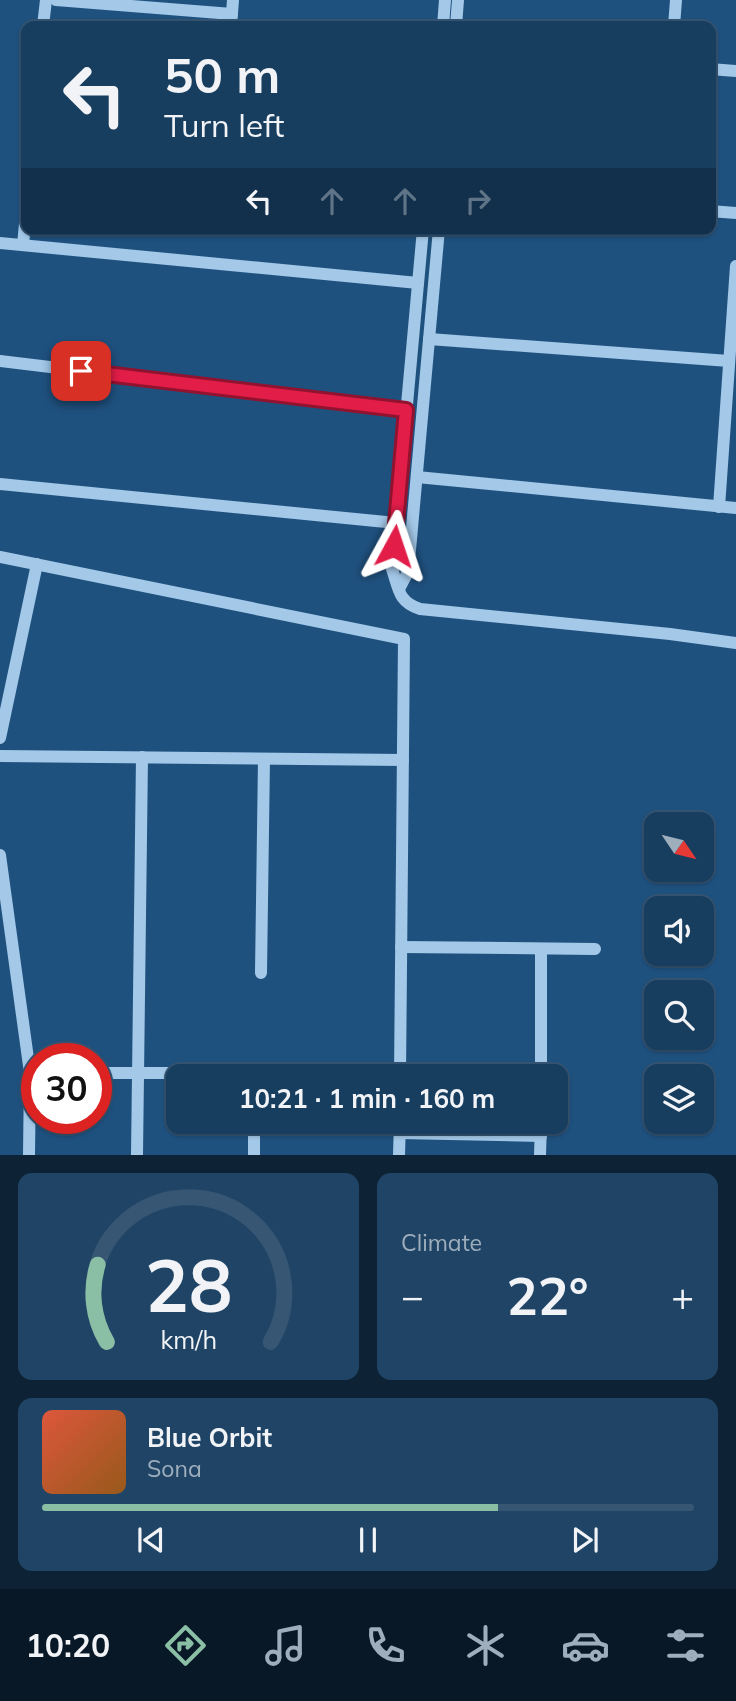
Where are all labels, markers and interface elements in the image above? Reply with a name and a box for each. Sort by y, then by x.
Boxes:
text: 50 m [164,44,280,105]
icon: left [49,49,140,140]
text: Turn left [164,105,284,145]
icon: left [240,182,278,220]
icon: ahead [313,182,351,220]
icon: ahead [386,182,424,220]
icon: right [459,182,497,220]
pin [51,341,111,401]
icon: arrive [62,352,100,390]
position arrow [357,509,431,583]
north arrow [644,812,714,882]
map controls [644,812,714,1134]
button: sound [644,896,714,966]
button: search [644,980,714,1050]
speed limit sign: 30 [21,1043,112,1134]
button: layers [644,1064,714,1134]
text: 10:21 · 1 min · 160 m [239,1082,495,1115]
text: Climate [401,1228,482,1257]
text: 28 [145,1240,232,1331]
text: 22° [506,1263,589,1328]
text: − [401,1272,424,1320]
text: + [671,1272,694,1320]
text: km/h [160,1324,217,1355]
text: Blue Orbit [147,1421,272,1454]
text: Sona [147,1454,202,1483]
icon: previous [132,1521,170,1559]
icon: pause [349,1521,387,1559]
icon: next [566,1521,604,1559]
icon: directions [161,1621,210,1670]
icon: music [261,1621,310,1670]
icon: phone [361,1621,410,1670]
icon: climate [461,1621,510,1670]
icon: car [561,1621,610,1670]
icon: filters [661,1621,710,1670]
text: 10:20 [26,1625,110,1665]

